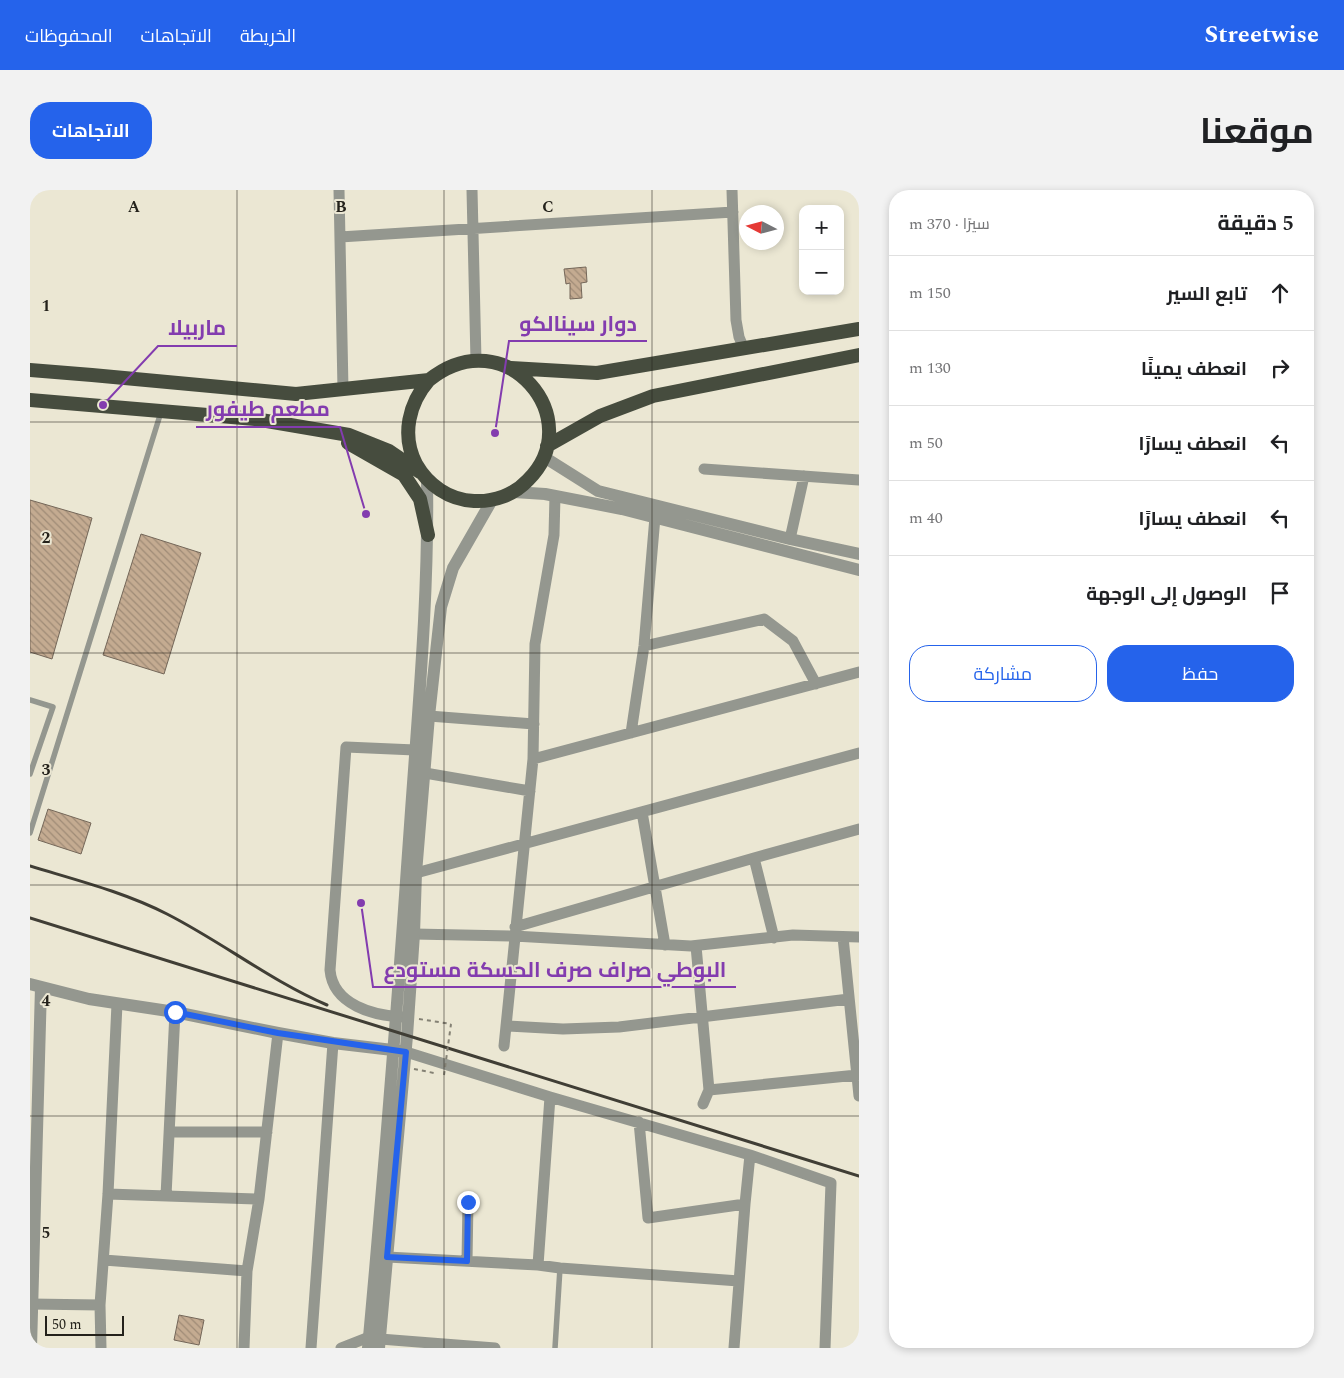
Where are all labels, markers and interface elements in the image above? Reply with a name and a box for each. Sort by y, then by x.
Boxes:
text: Streetwise [1204,17,1319,53]
text: المحفوظات [25,23,113,50]
text: الاتجاهات [141,23,212,50]
text: الخريطة [240,23,296,50]
button: الاتجاهات [30,102,152,159]
text: موقعنا [1200,106,1314,159]
text: A [128,195,141,219]
text: B [335,195,347,219]
text: C [542,195,554,219]
north arrow [739,205,784,250]
map controls [799,205,844,295]
button: + [799,205,844,250]
text: 5 دقيقة [1218,208,1294,240]
text: سيرًا · 370 m [909,212,990,236]
button: − [799,250,844,295]
icon: ahead [1266,279,1294,307]
text: تابع السير [1167,280,1247,309]
text: 150 m [909,281,951,305]
text: 1 [42,294,50,318]
callout: دوار سينالكو [509,305,647,341]
text: دوار سينالكو [519,309,637,341]
callout: ماربيلا [158,310,237,346]
text: ماربيلا [168,313,226,345]
icon: right [1266,354,1294,382]
text: انعطف يمينًا [1141,355,1247,384]
text: 130 m [909,356,951,380]
callout: مطعم طيفور [196,391,340,427]
text: مطعم طيفور [205,394,330,426]
icon: left [1266,429,1294,457]
text: انعطف يسارًا [1139,430,1247,459]
text: 50 m [909,431,943,455]
icon: left [1266,504,1294,532]
text: انعطف يسارًا [1139,505,1247,534]
text: 40 m [909,506,943,530]
text: 2 [42,526,51,550]
icon: arrive [1266,579,1294,607]
text: الوصول إلى الوجهة [1086,580,1247,609]
button: مشاركة [909,645,1097,702]
button: حفظ [1107,645,1294,702]
text: 3 [42,758,51,782]
callout: البوطي صراف صرف الحسكة مستودع [373,951,736,987]
text: البوطي صراف صرف الحسكة مستودع [384,955,726,987]
text: 4 [42,989,51,1013]
route start [164,1001,187,1024]
route end [457,1191,480,1214]
text: 5 [42,1221,50,1245]
scale bar [45,1313,124,1336]
text: 50 m [52,1314,82,1335]

